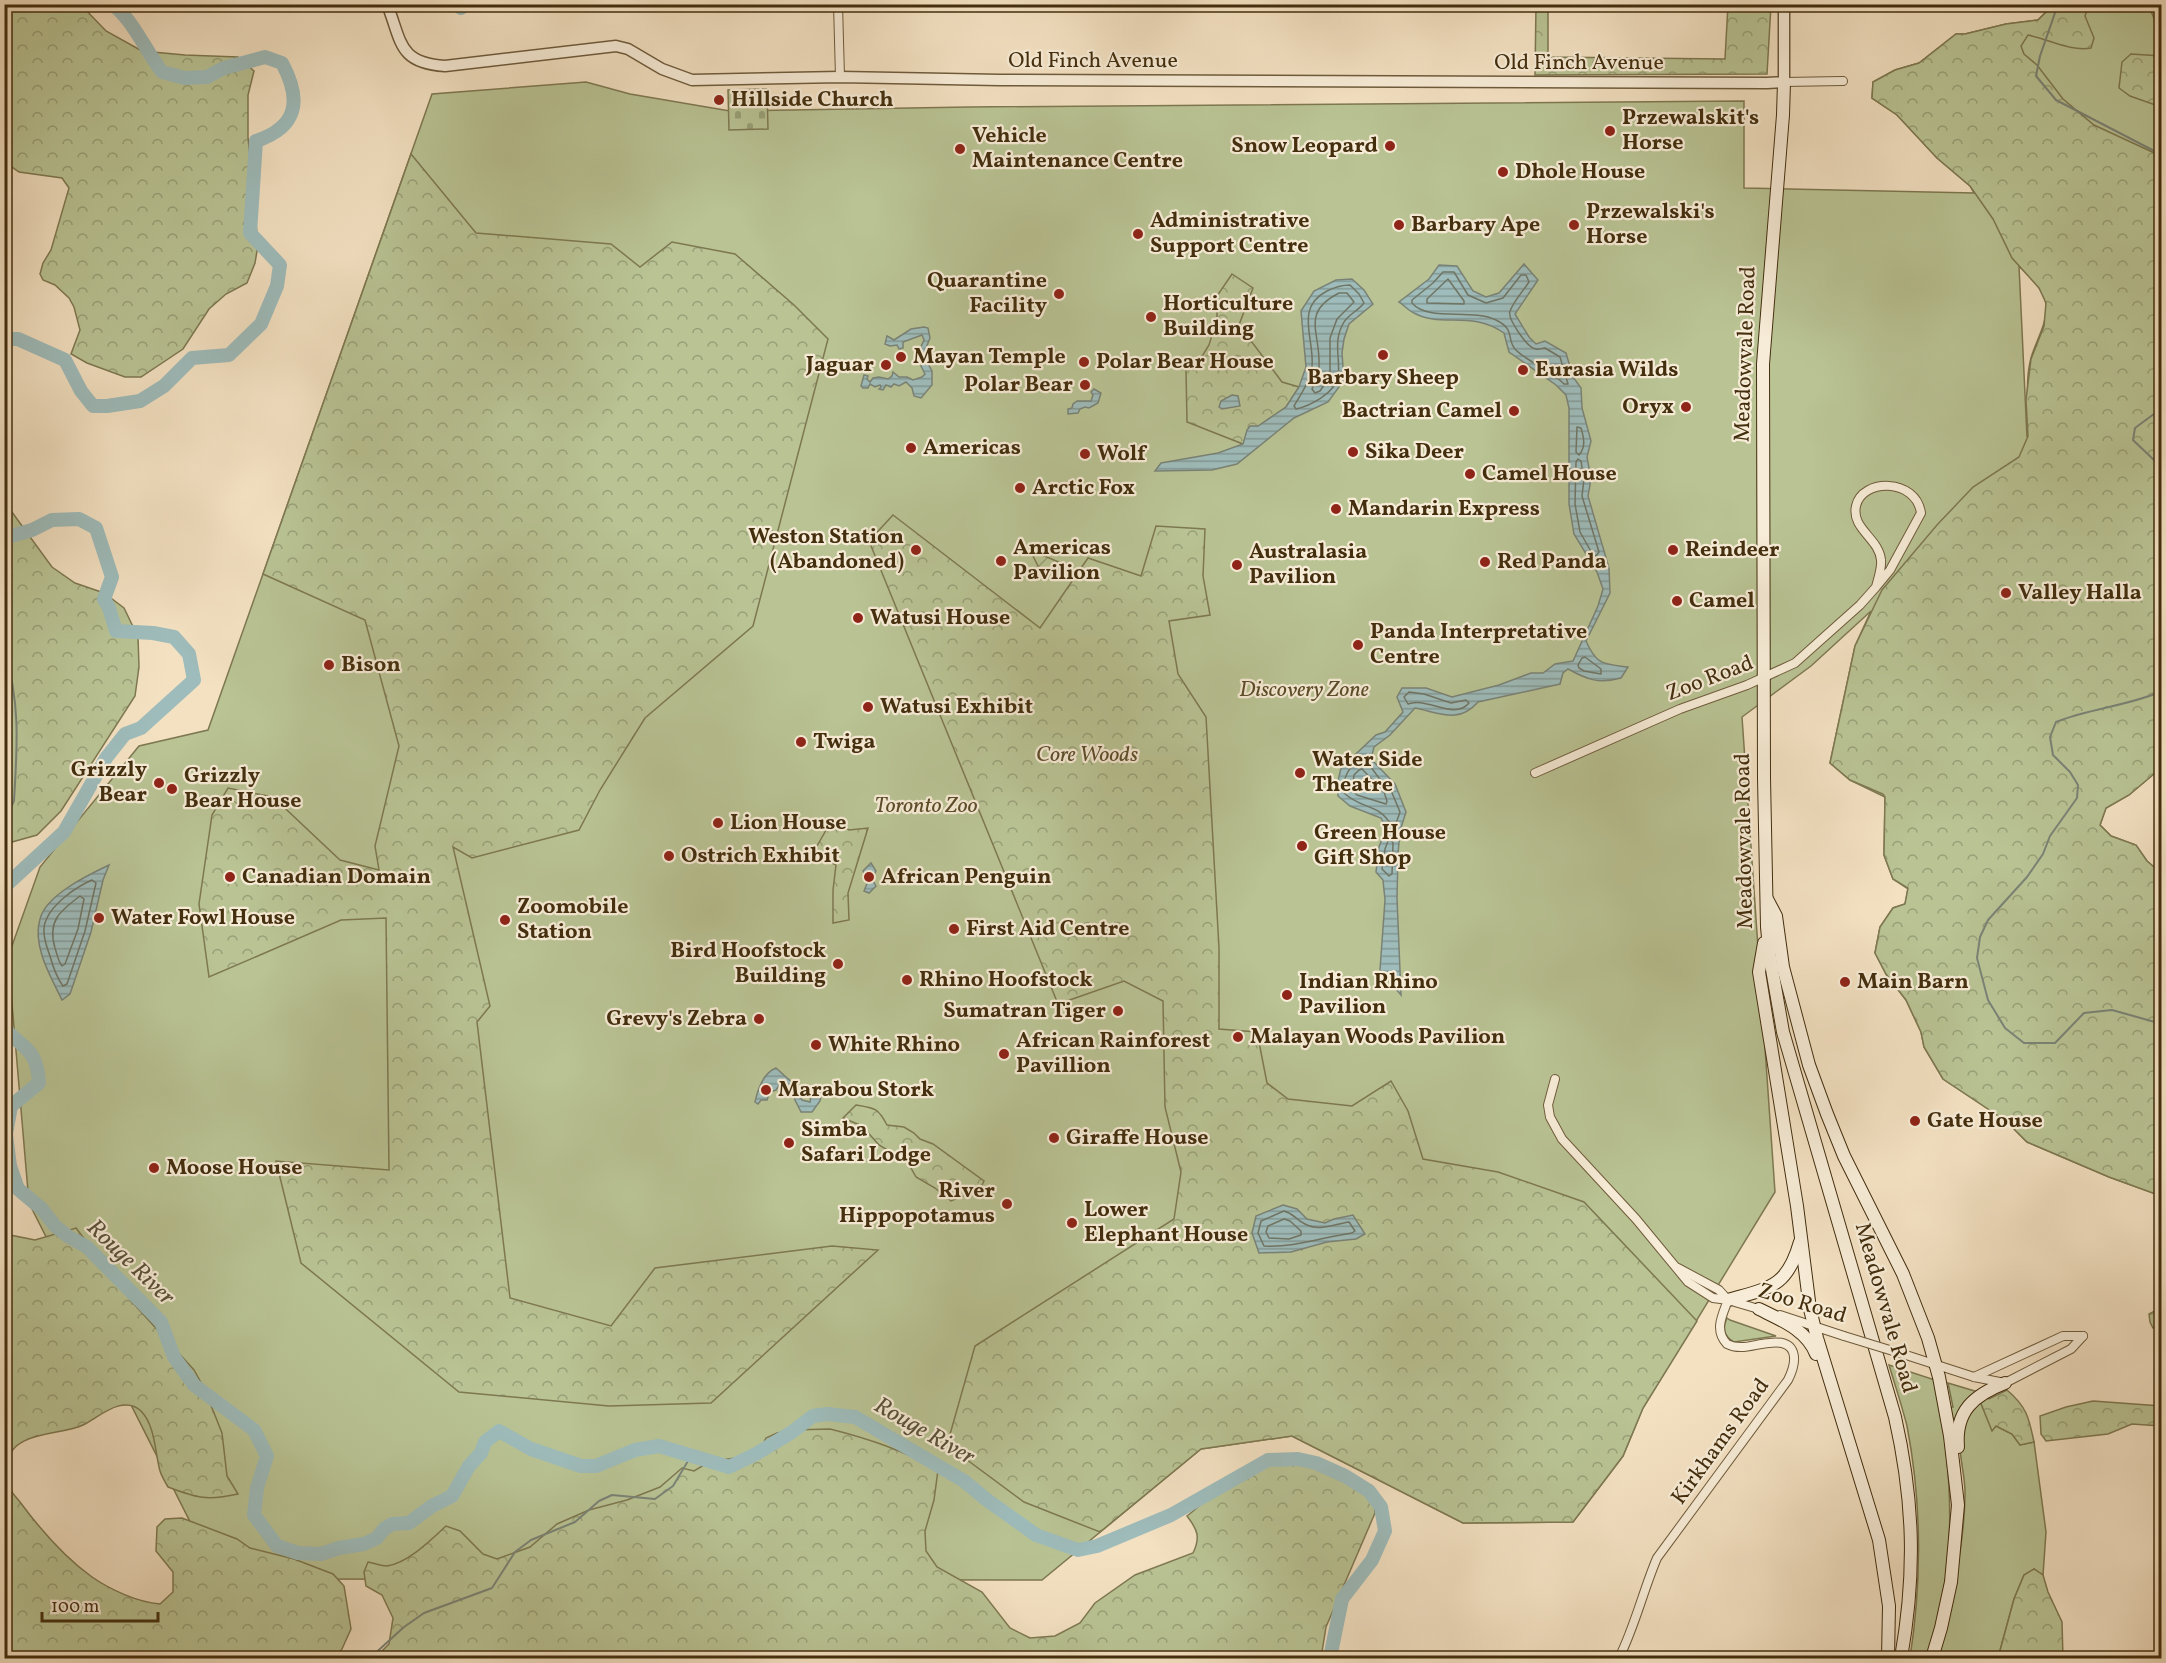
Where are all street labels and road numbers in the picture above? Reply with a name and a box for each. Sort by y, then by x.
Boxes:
street label: Old Finch Avenue [1008,46,1178,77]
street label: Old Finch Avenue [1494,48,1664,79]
street label: Meadowvale Road [1727,266,1765,442]
street label: Zoo Road [1662,648,1758,710]
street label: Meadowvale Road [1728,753,1762,929]
street label: Meadowvale Road [1846,1219,1924,1397]
street label: Zoo Road [1754,1276,1850,1332]
street label: Kirkhams Road [1664,1372,1778,1512]

